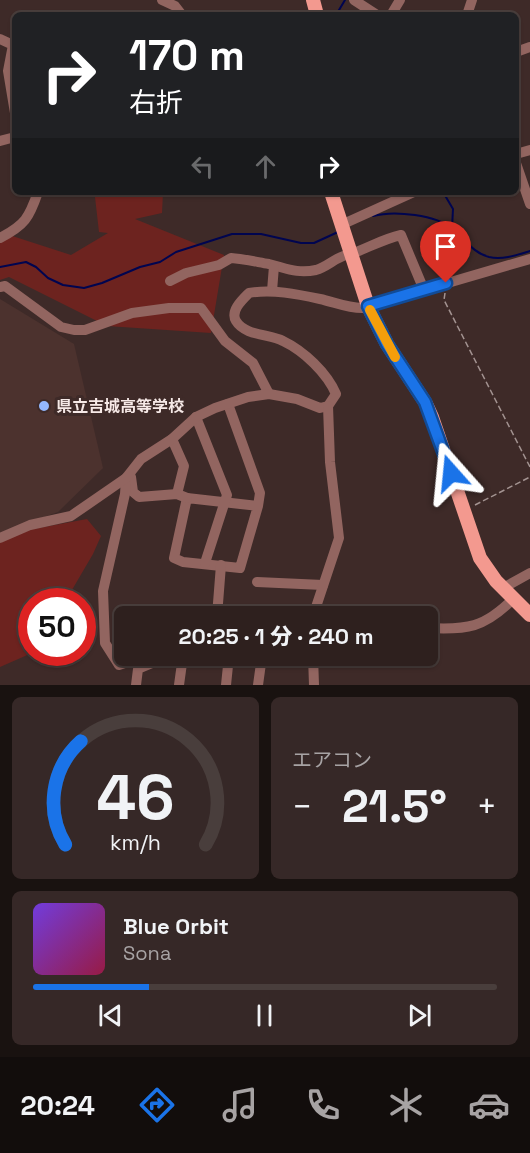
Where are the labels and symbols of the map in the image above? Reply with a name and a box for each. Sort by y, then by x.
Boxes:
pin [420,221,471,283]
place label: 県立吉城高等学校 [56,396,184,417]
marker: 県立吉城高等学校 [37,399,51,413]
position arrow [419,441,483,505]
speed limit sign: 50 [18,588,96,666]

